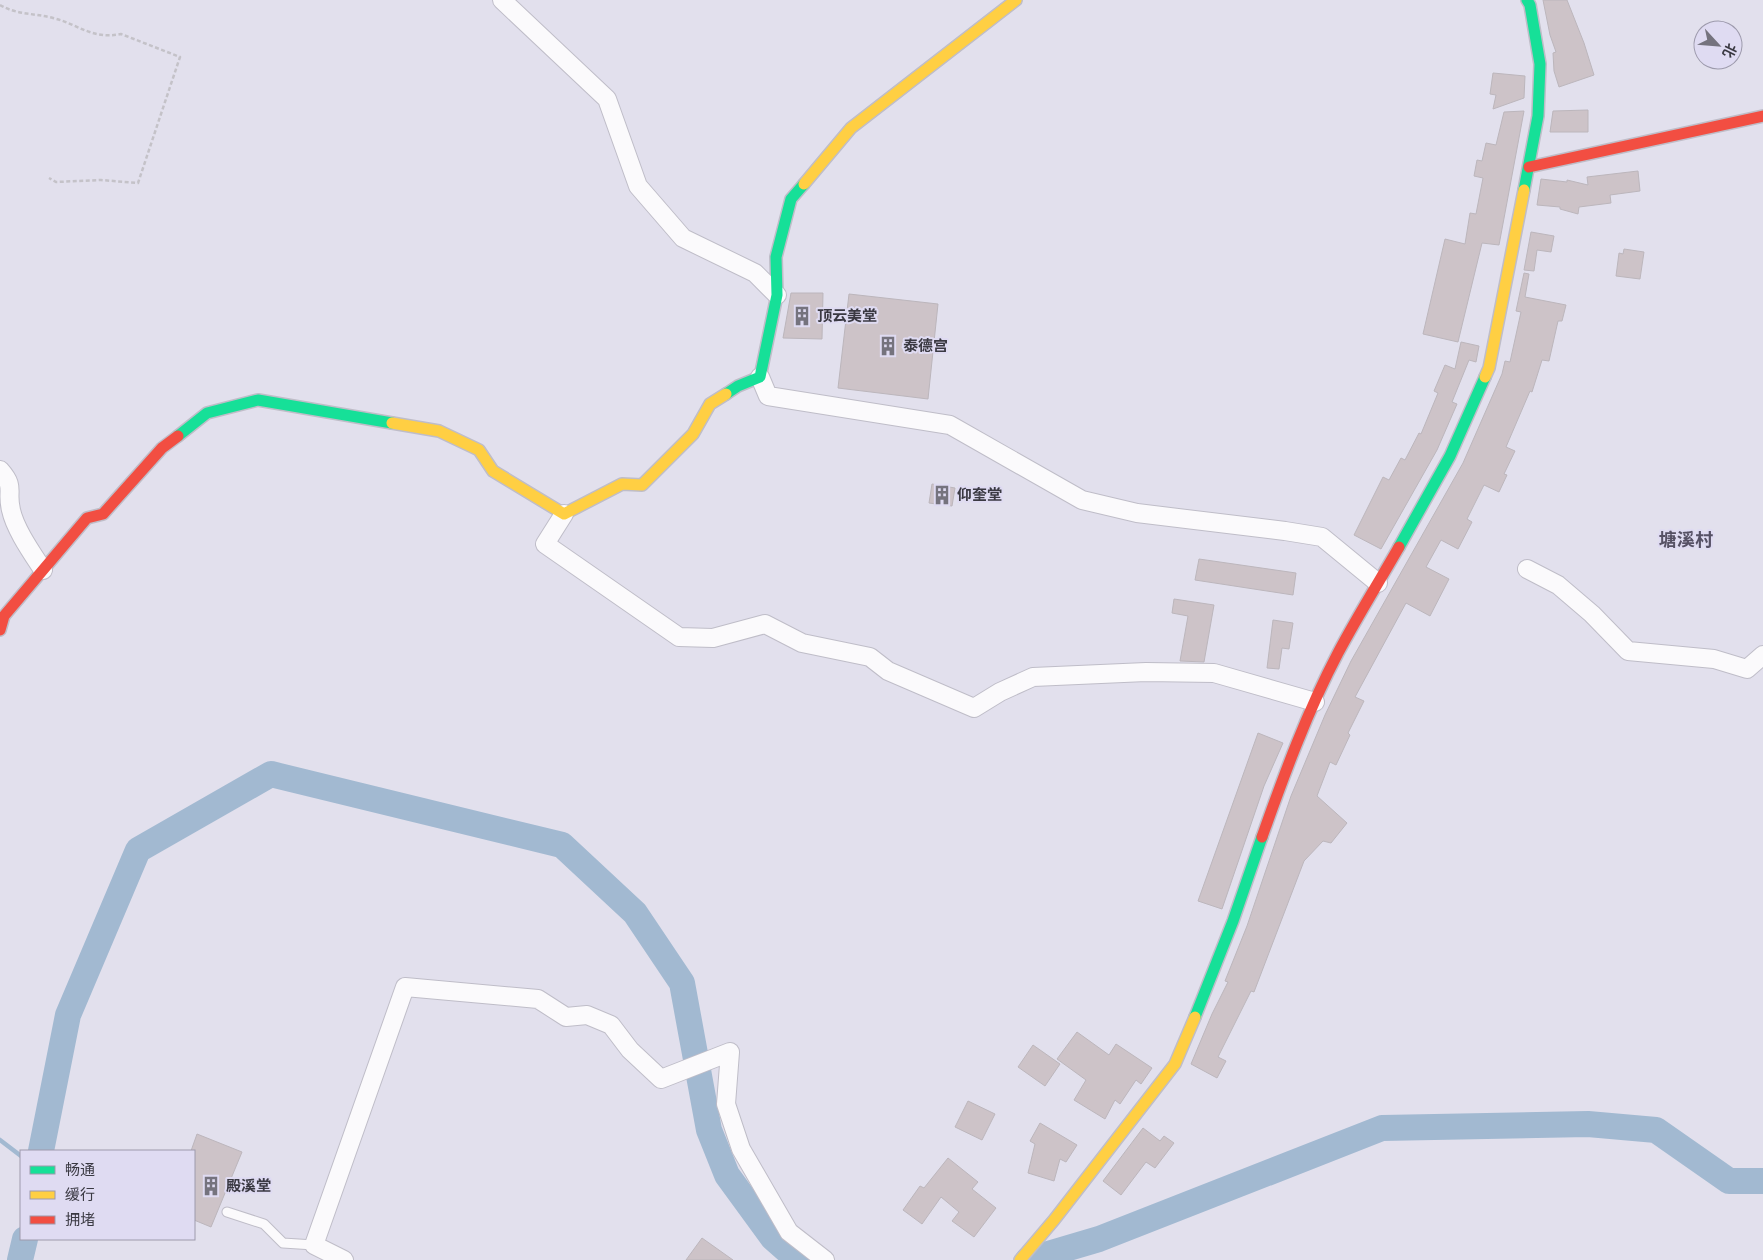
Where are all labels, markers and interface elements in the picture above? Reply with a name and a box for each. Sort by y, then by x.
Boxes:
north arrow [1693,20,1743,70]
text: 北 [1719,41,1740,60]
building icon: 顶云美堂 [791,305,813,327]
place label: 顶云美堂 [817,307,877,325]
building icon: 泰德宫 [877,335,899,357]
place label: 泰德宫 [903,337,948,355]
building icon: 仰奎堂 [931,484,953,506]
place label: 仰奎堂 [957,486,1002,504]
district label: 塘溪村 [1659,529,1713,550]
legend [20,1150,195,1240]
text: 畅通 [65,1161,95,1179]
building icon: 殿溪堂 [200,1175,222,1197]
place label: 殿溪堂 [226,1177,271,1195]
text: 缓行 [65,1186,95,1204]
text: 拥堵 [65,1211,95,1229]

